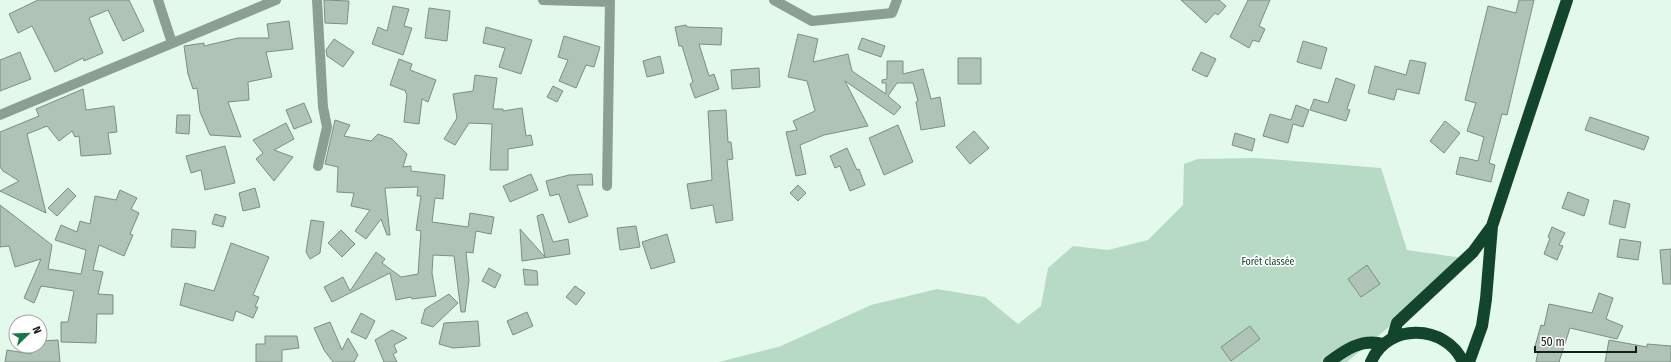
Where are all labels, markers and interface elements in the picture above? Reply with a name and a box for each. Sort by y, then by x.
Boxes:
park label: Forêt classée [1241,256,1295,268]
north arrow [8,314,48,354]
text: N [29,325,44,336]
scale bar [1535,328,1636,354]
text: 50 m [1541,335,1565,349]

